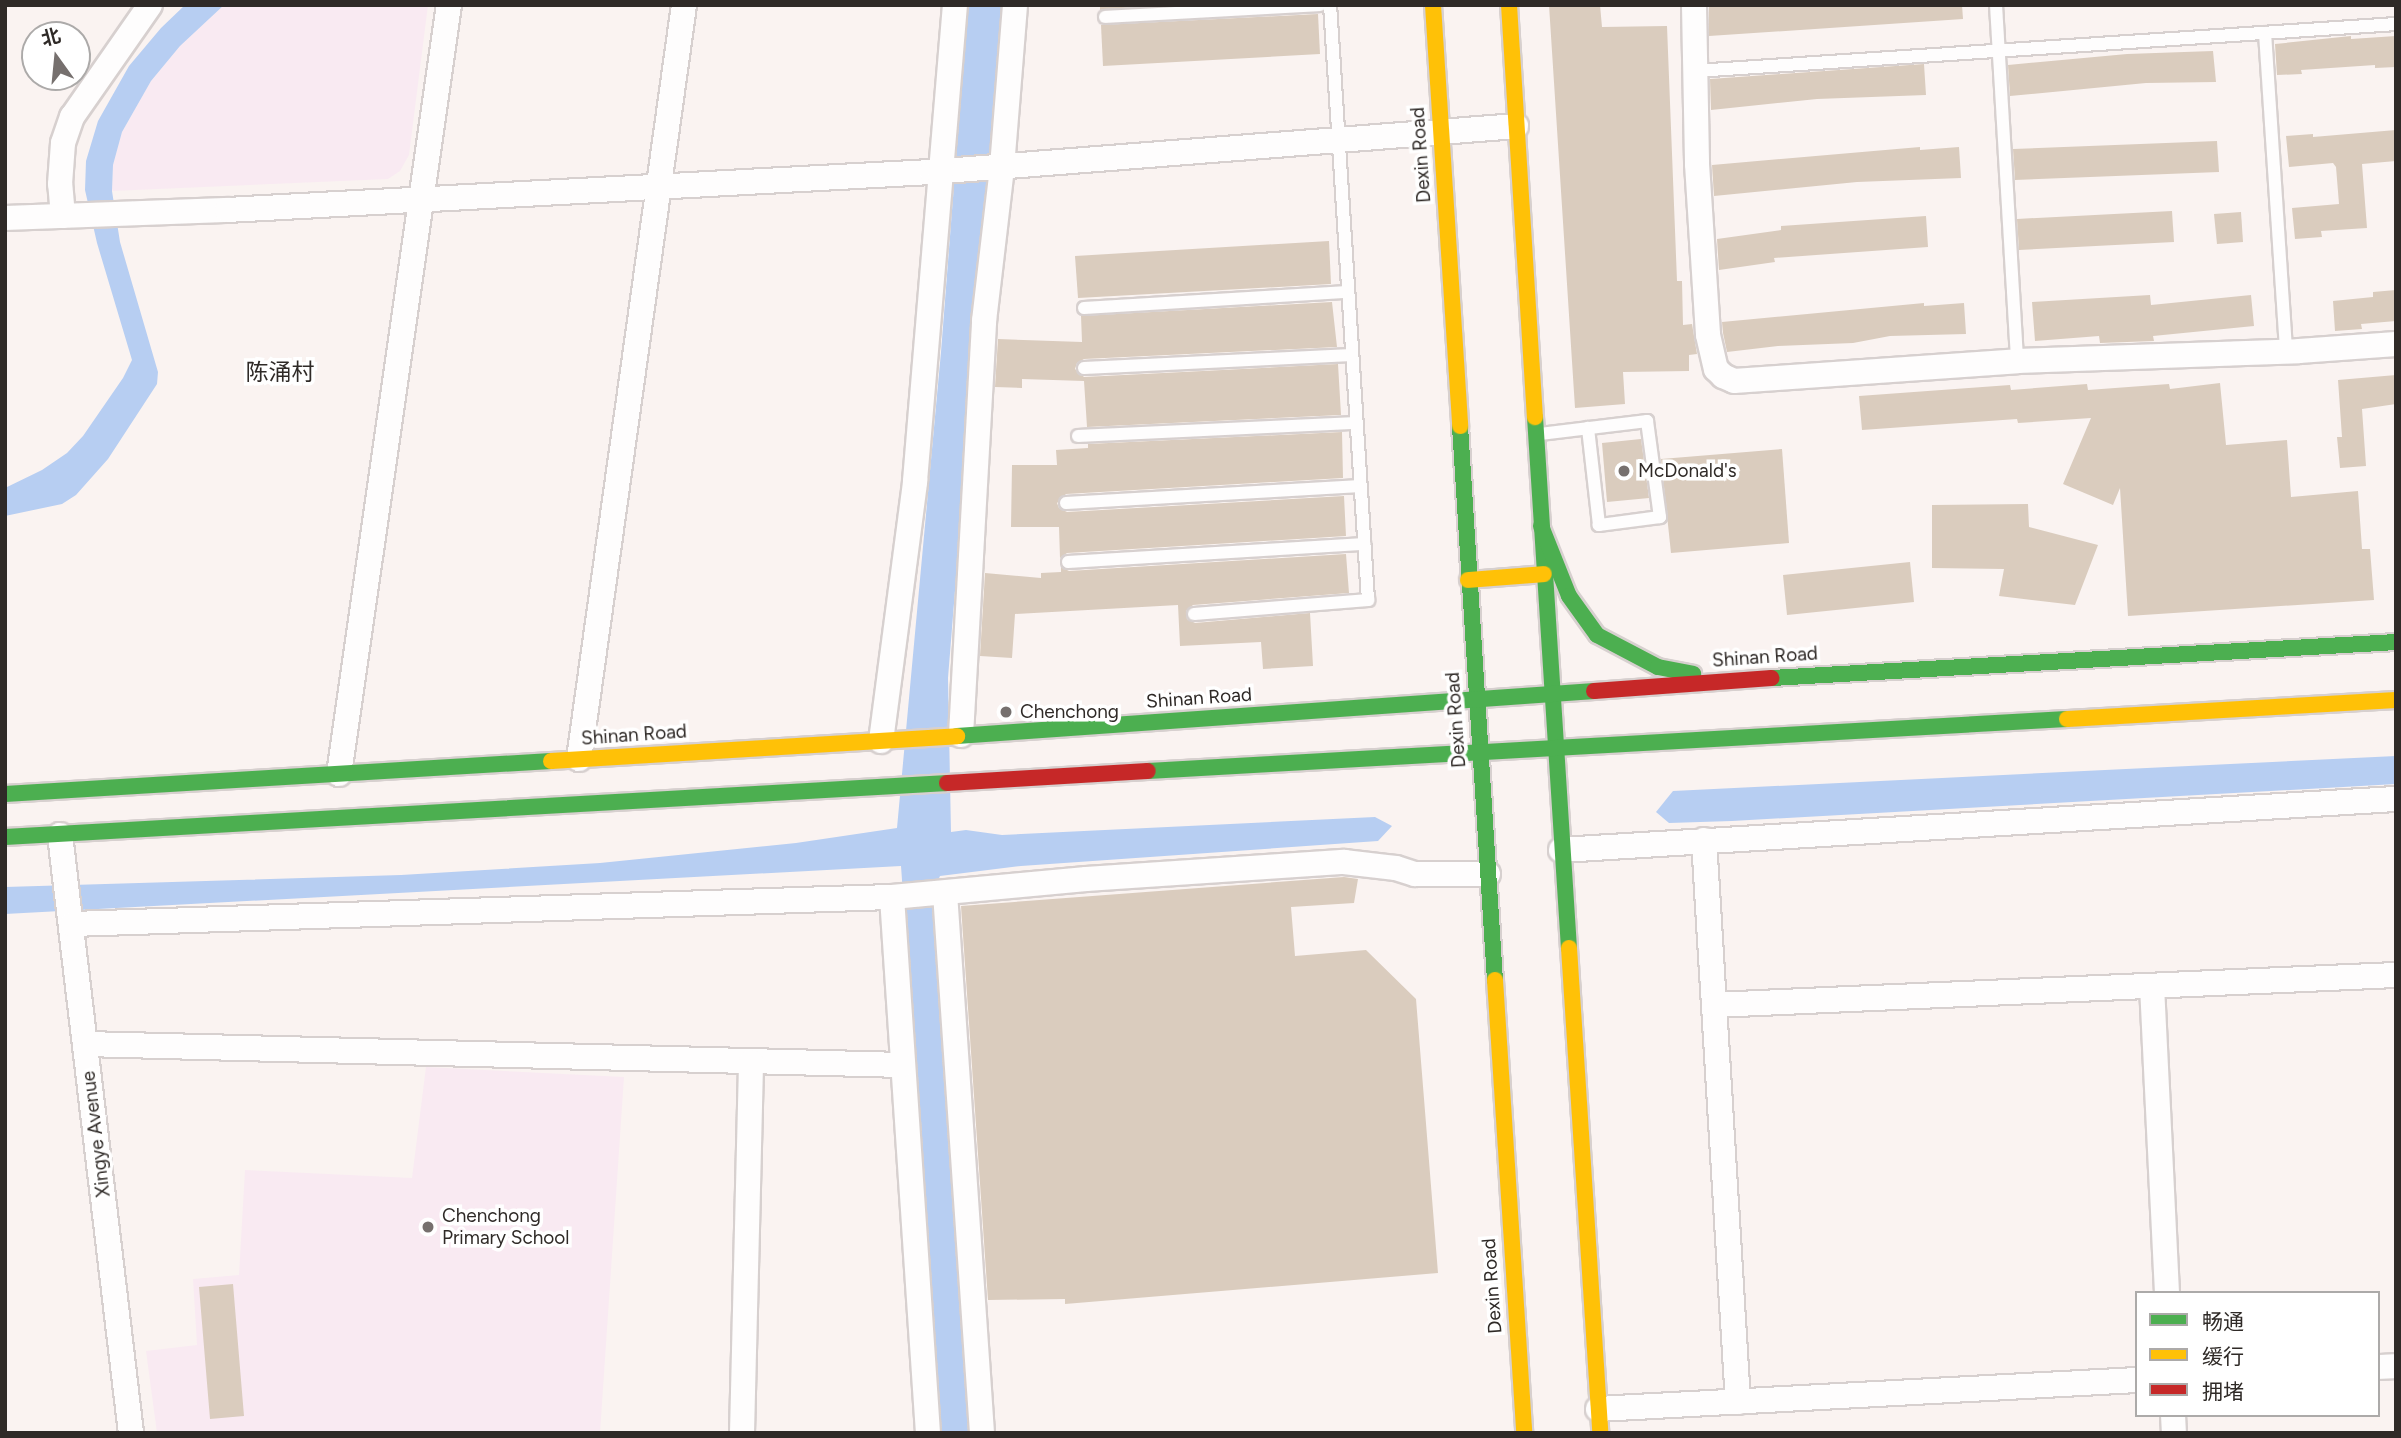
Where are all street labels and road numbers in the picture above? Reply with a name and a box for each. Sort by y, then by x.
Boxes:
street label: Dexin Road [1406,106,1436,204]
street label: Shinan Road [1711,642,1819,672]
street label: Dexin Road [1441,671,1471,769]
street label: Shinan Road [1145,683,1253,713]
street label: Shinan Road [580,720,688,750]
street label: Xingye Avenue [77,1070,115,1198]
street label: Dexin Road [1477,1237,1507,1335]

